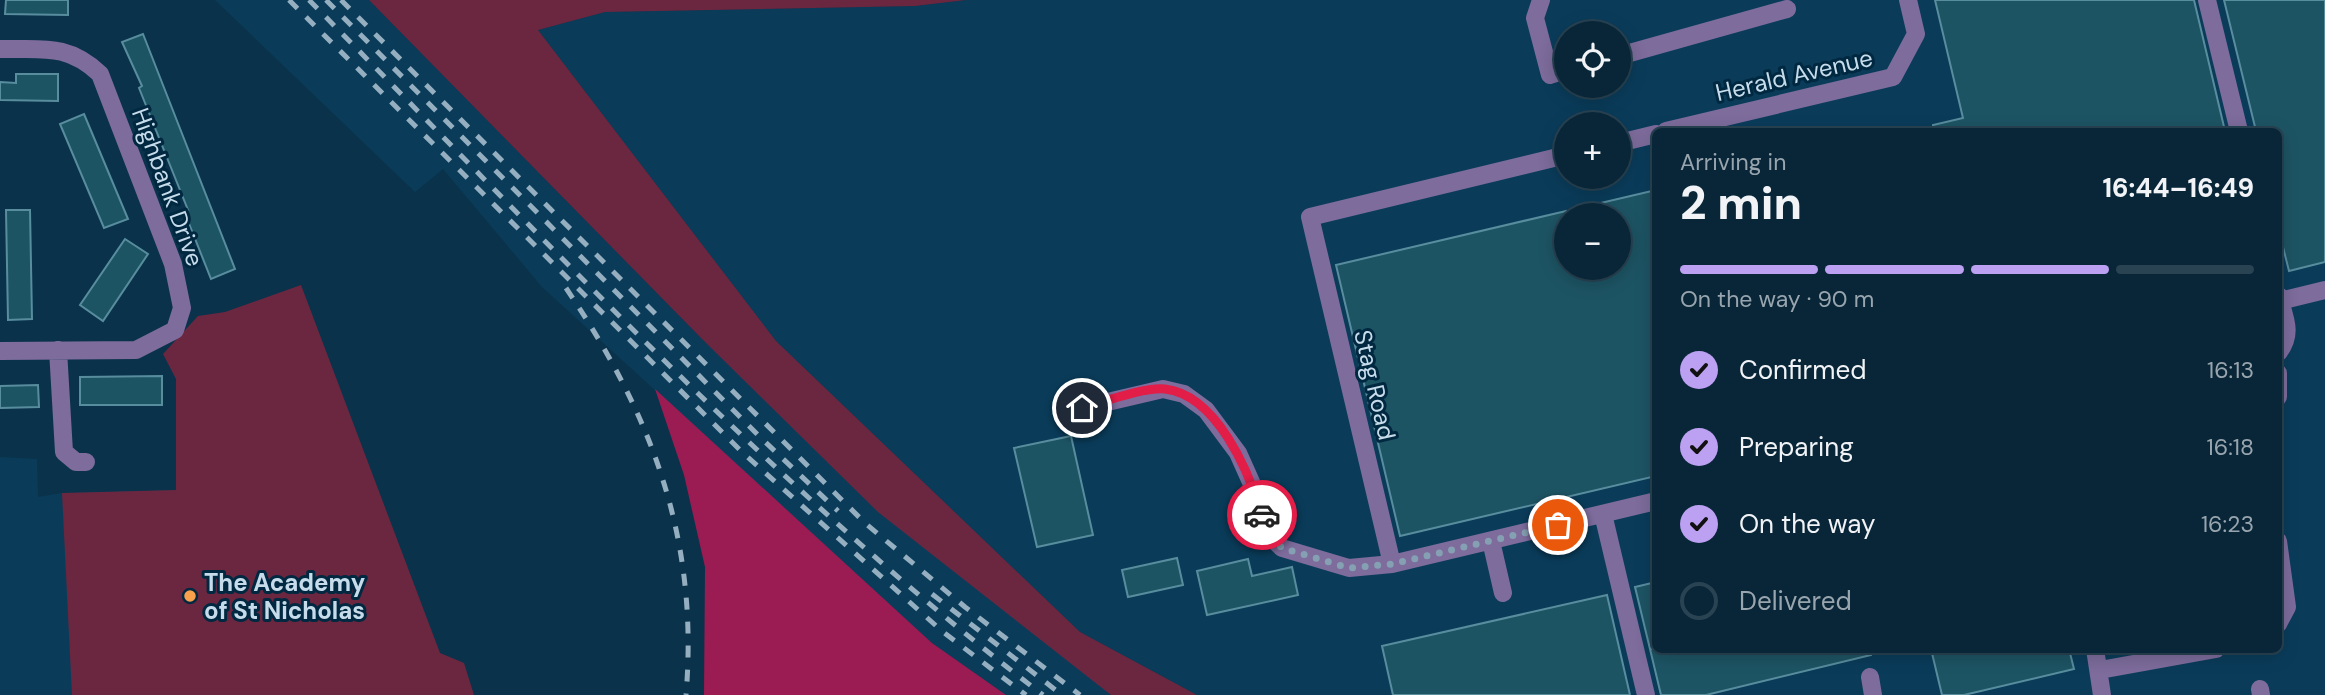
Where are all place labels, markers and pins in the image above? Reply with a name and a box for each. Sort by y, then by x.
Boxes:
pin [1052,378,1112,438]
pin [1528,495,1588,555]
place label: The Academy of St Nicholas [204,567,366,626]
marker: The Academy of St Nicholas [182,588,198,604]

